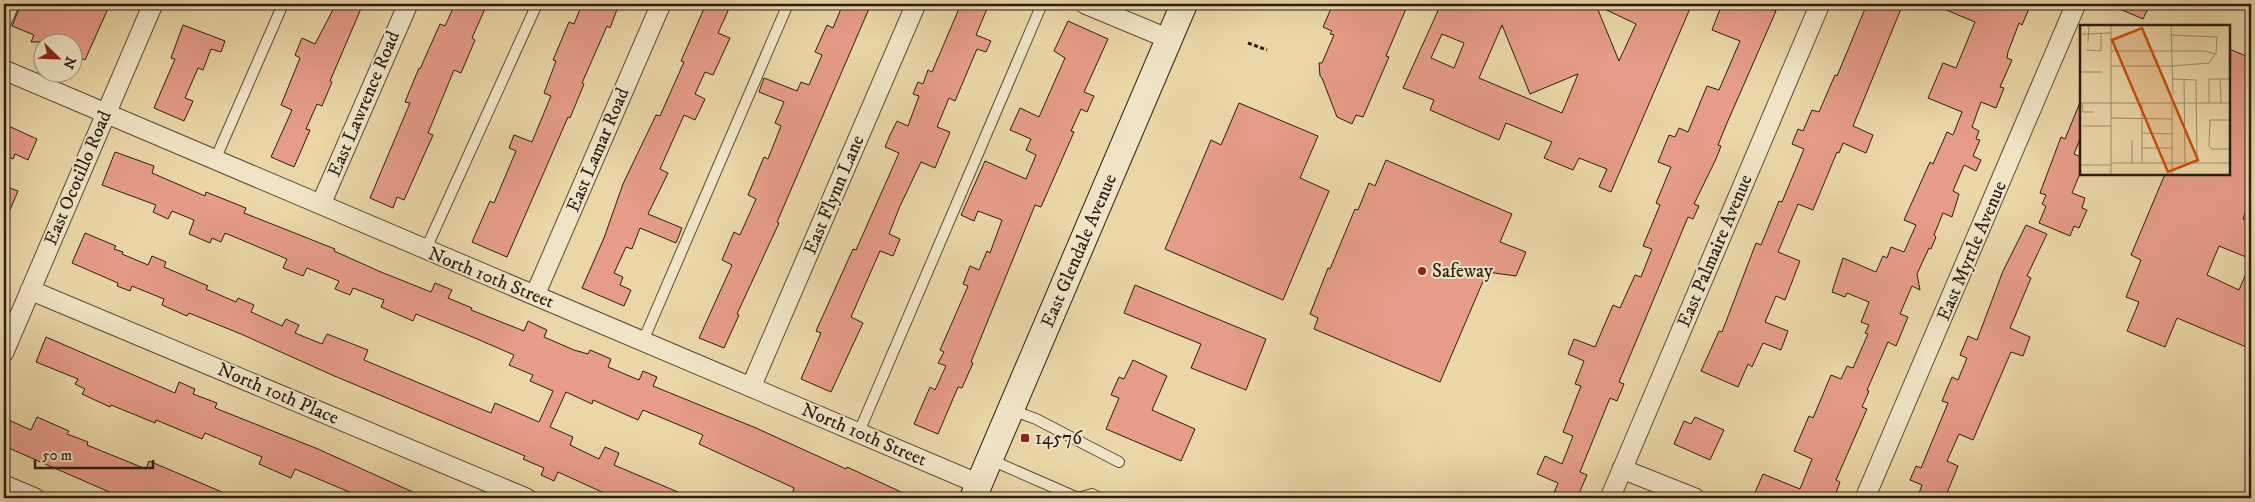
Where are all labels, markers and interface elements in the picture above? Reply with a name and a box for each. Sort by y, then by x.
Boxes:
inset map [2080,25,2230,175]
street label: East Lawrence Road [323,27,405,180]
north arrow [32,32,82,82]
text: N [58,54,80,72]
street label: East Lamar Road [562,84,635,216]
street label: East Ocotillo Road [39,107,117,249]
street label: East Flynn Lane [798,132,870,258]
street label: East Glendale Avenue [1036,170,1122,331]
street label: East Palmaire Avenue [1672,171,1758,331]
street label: East Myrtle Avenue [1932,178,2012,324]
street label: North 10th Street [425,242,557,314]
place label: Safeway [1432,260,1494,283]
marker: Safeway [1416,265,1428,277]
street label: North 10th Place [214,358,342,430]
street label: North 10th Street [798,398,930,472]
place label: 14576 [1035,427,1083,450]
marker: 14576 [1019,432,1031,444]
scale bar [35,437,152,469]
text: 50 m [42,446,72,465]

